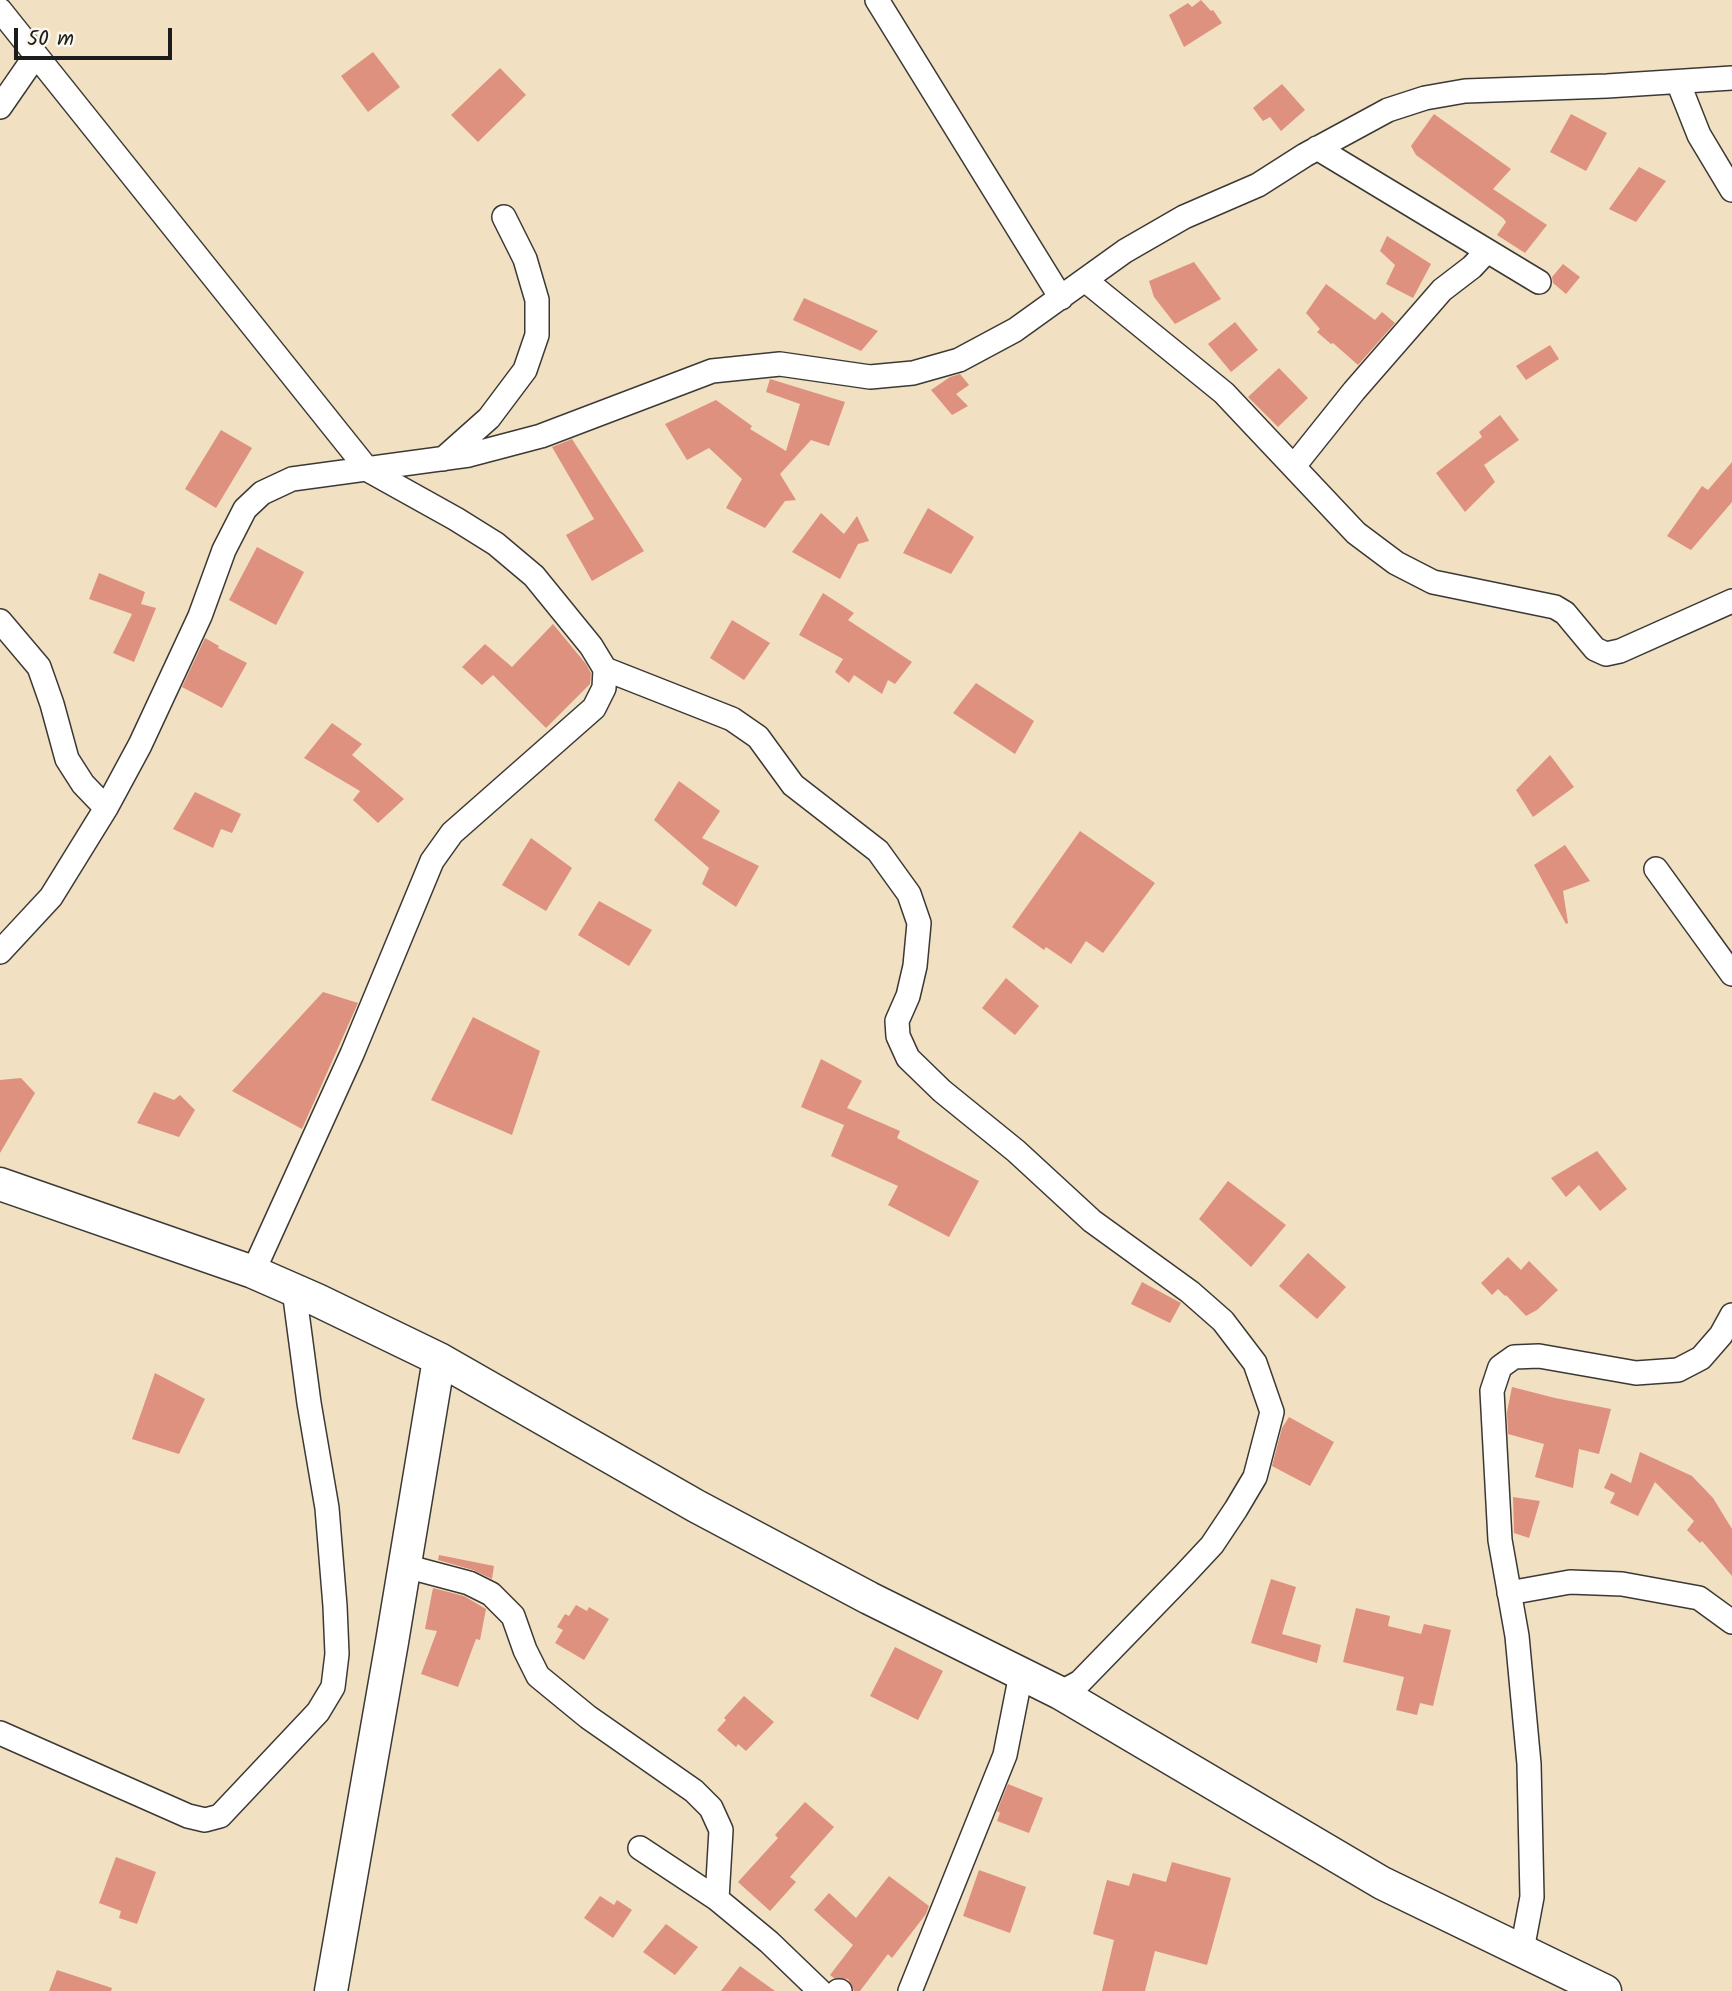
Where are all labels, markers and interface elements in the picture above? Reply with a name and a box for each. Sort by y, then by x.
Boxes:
scale bar [18,14,175,58]
text: 50 m [27,23,74,56]

